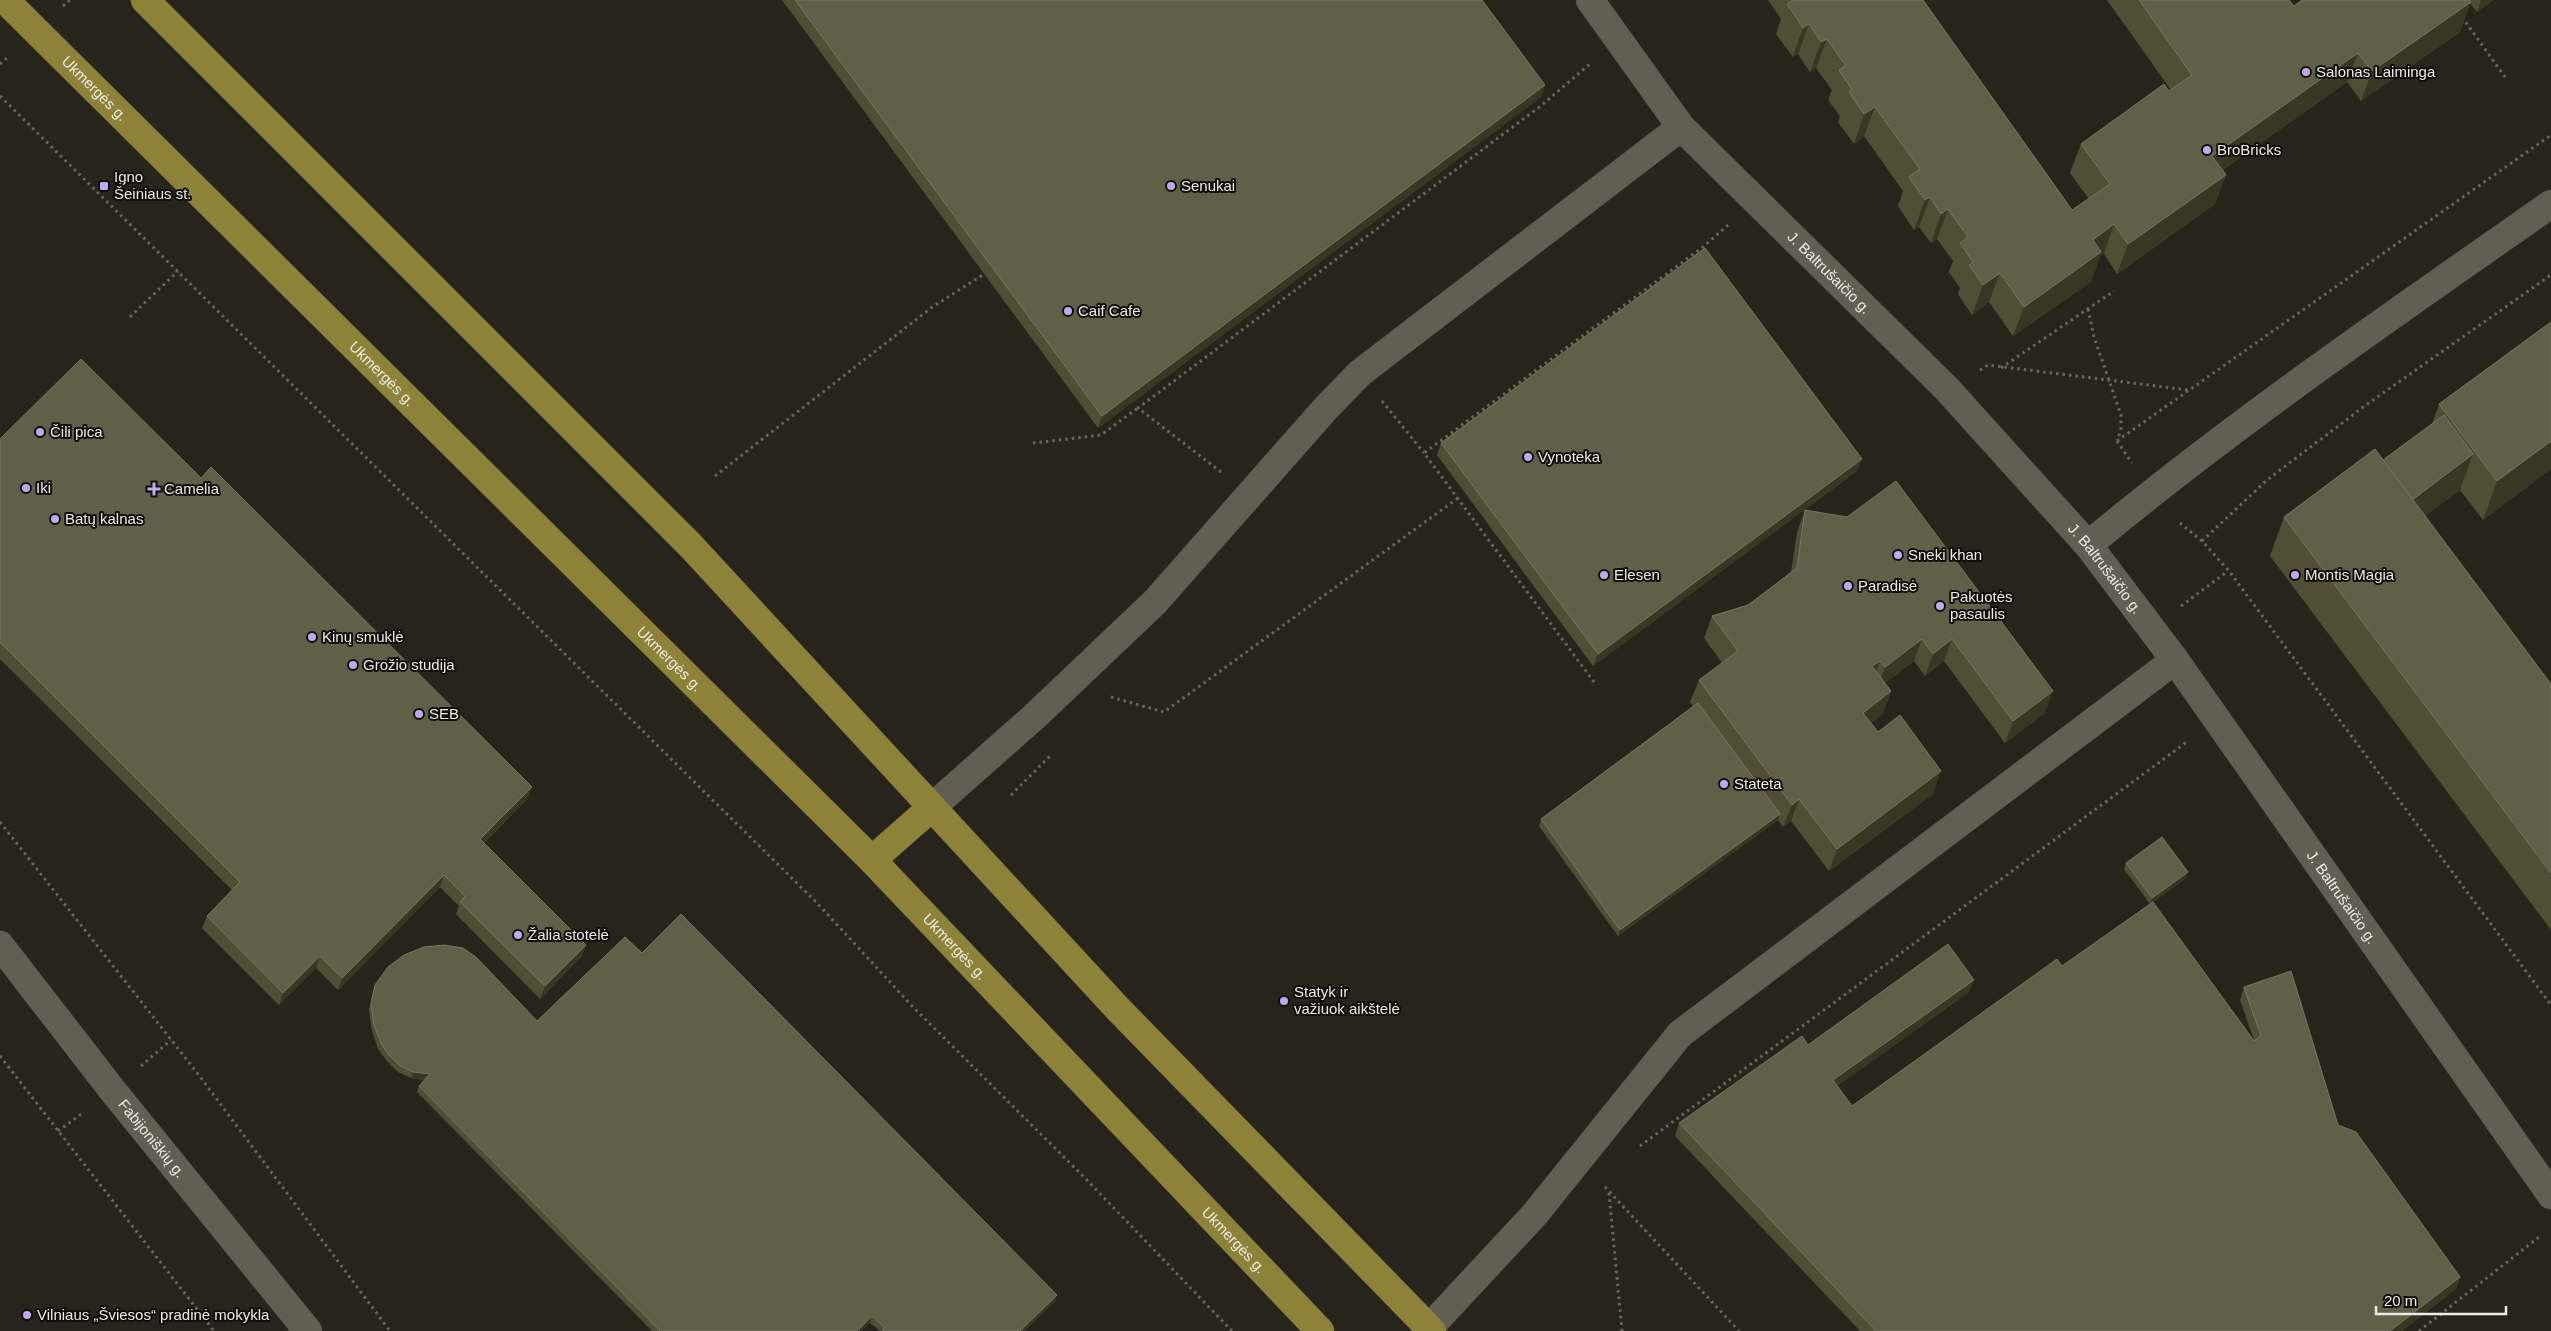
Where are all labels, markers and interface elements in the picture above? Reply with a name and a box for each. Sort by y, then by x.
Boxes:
street label: Ukmergės g. [59,52,131,124]
place label: Salonas Laiminga [2316,63,2436,80]
marker: Salonas Laiminga [2300,66,2312,78]
place label: BroBricks [2217,141,2281,158]
marker: BroBricks [2201,144,2213,156]
place label: Igno Šeiniaus st. [114,168,192,202]
place label: Senukai [1181,177,1235,194]
marker: Igno Šeiniaus st. [98,180,110,192]
marker: Senukai [1165,180,1177,192]
street label: J. Baltrušaičio g. [1784,228,1875,317]
place label: Caif Cafe [1078,302,1141,319]
marker: Caif Cafe [1062,305,1074,317]
street label: Ukmergės g. [346,338,419,410]
place label: Čili pica [50,423,103,440]
marker: Čili pica [34,426,46,438]
place label: Vynoteka [1538,448,1601,465]
marker: Vynoteka [1522,451,1534,463]
place label: Iki [36,479,51,496]
place label: Camelia [164,480,220,497]
marker: Iki [20,482,32,494]
marker: Camelia [148,483,160,495]
place label: Batų kalnas [65,510,143,527]
marker: Batų kalnas [49,513,61,525]
street label: J. Baltrušaičio g. [2065,520,2146,617]
place label: Sneki khan [1908,546,1982,563]
marker: Sneki khan [1892,549,1904,561]
place label: Elesen [1614,566,1660,583]
place label: Montis Magia [2305,566,2395,583]
marker: Elesen [1598,569,1610,581]
marker: Montis Magia [2289,569,2301,581]
place label: Paradisė [1858,577,1917,594]
marker: Paradisė [1842,580,1854,592]
place label: Pakuotės pasaulis [1950,588,2013,622]
marker: Pakuotės pasaulis [1934,600,1946,612]
street label: Ukmergės g. [634,623,706,695]
place label: Kinų smuklė [322,628,404,645]
marker: Kinų smuklė [306,631,318,643]
place label: Grožio studija [363,656,455,673]
marker: Grožio studija [347,659,359,671]
place label: SEB [429,705,459,722]
marker: SEB [413,708,425,720]
place label: Stateta [1734,775,1782,792]
marker: Stateta [1718,778,1730,790]
street label: J. Baltrušaičio g. [2303,847,2381,947]
street label: Ukmergės g. [919,910,990,983]
place label: Žalia stotelė [528,926,609,943]
marker: Žalia stotelė [512,929,524,941]
place label: Statyk ir važiuok aikštelė [1294,983,1400,1017]
marker: Statyk ir važiuok aikštelė [1278,995,1290,1007]
street label: Fabijoniškių g. [115,1096,189,1181]
street label: Ukmergės g. [1199,1203,1270,1277]
scale bar [2376,1284,2506,1316]
text: 20 m [2384,1292,2417,1309]
place label: Vilniaus „Šviesos“ pradinė mokykla [37,1306,270,1323]
marker: Vilniaus „Šviesos“ pradinė mokykla [21,1309,33,1321]

